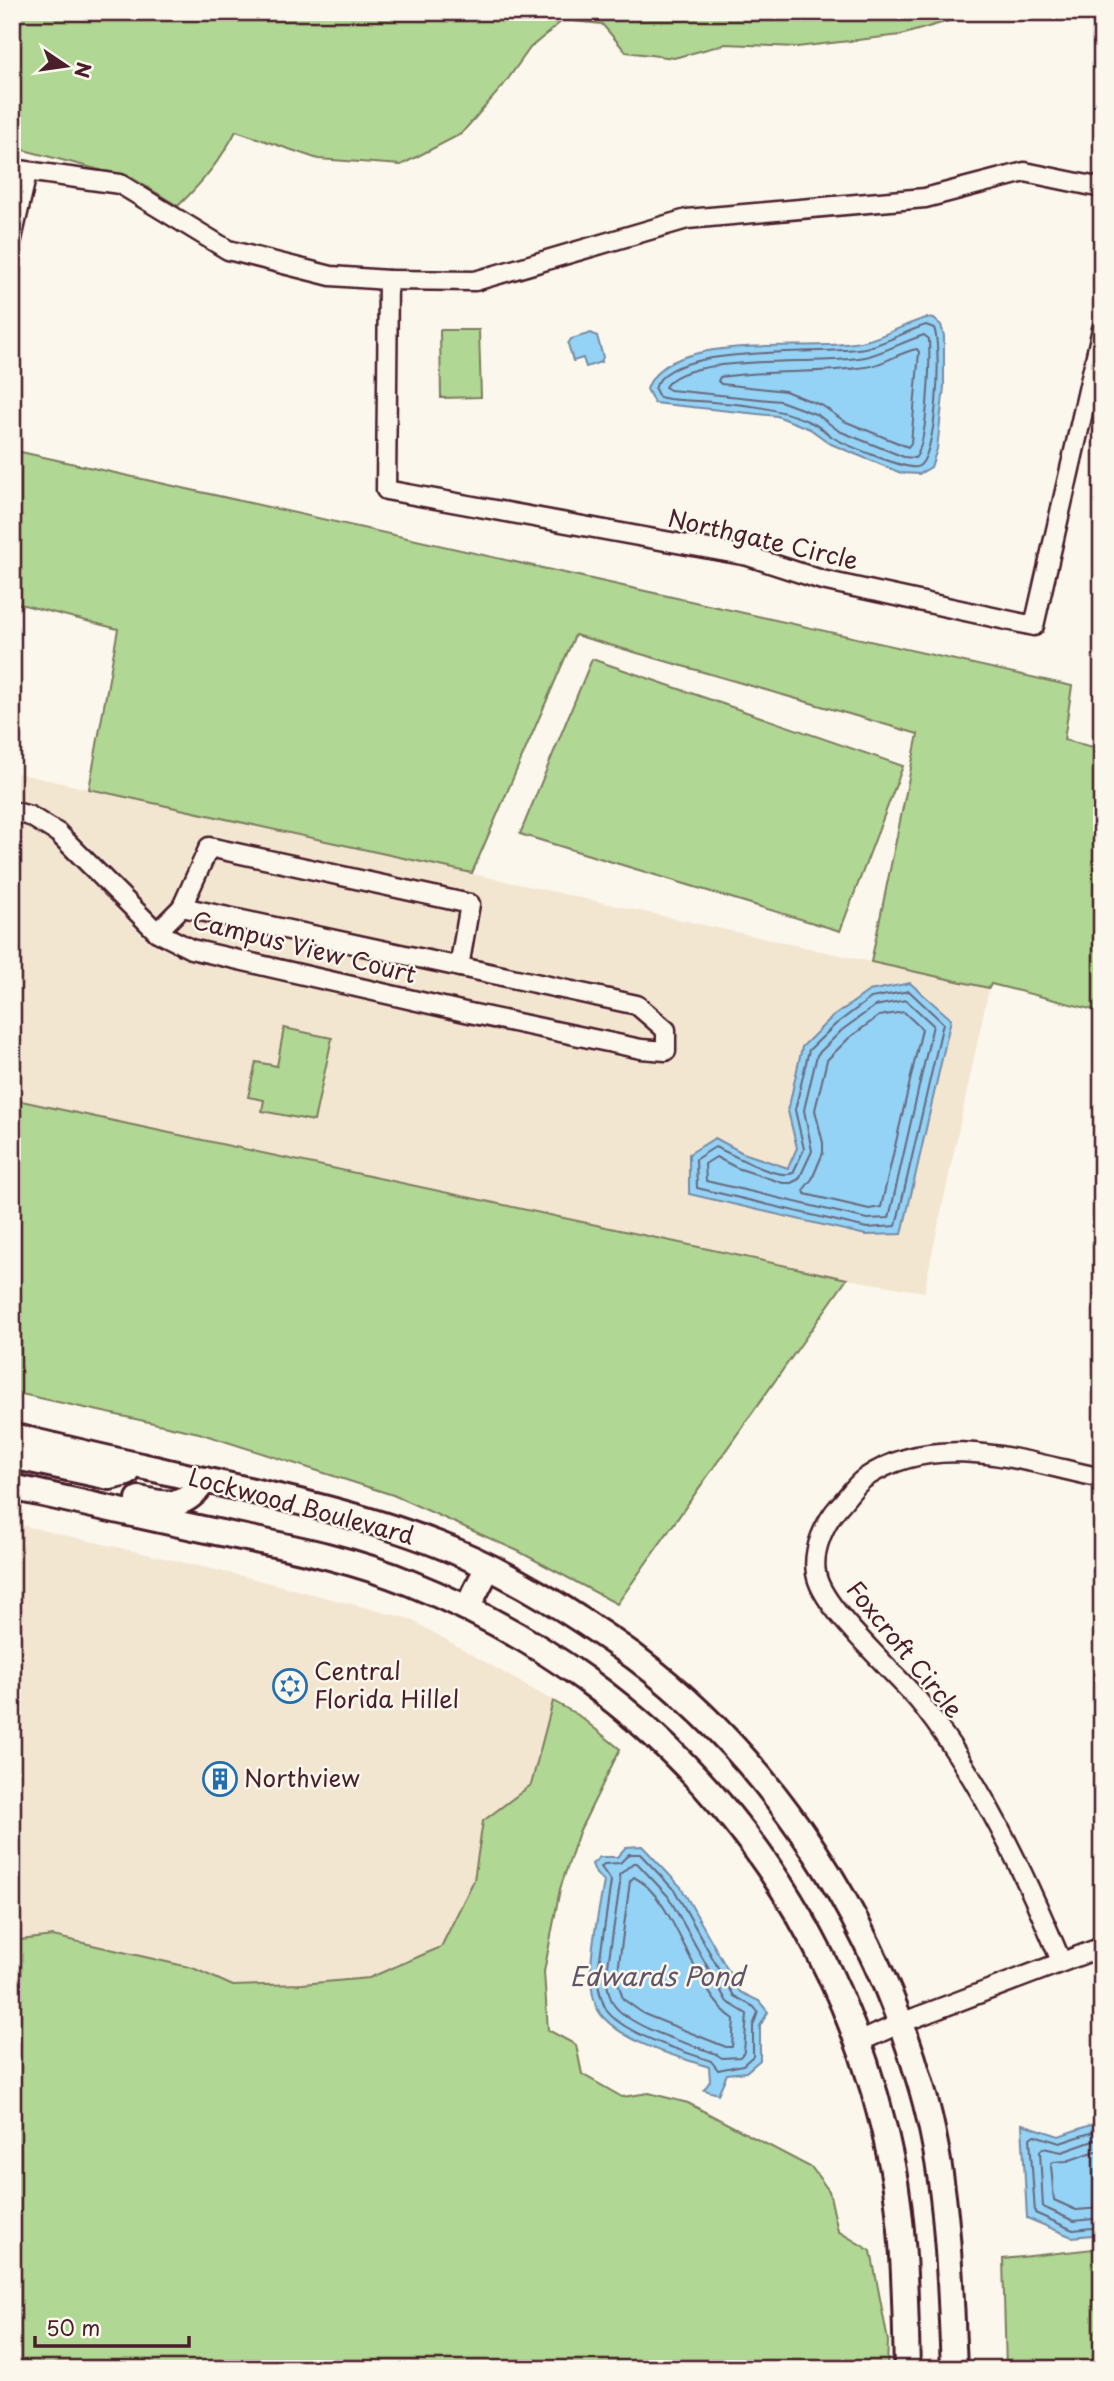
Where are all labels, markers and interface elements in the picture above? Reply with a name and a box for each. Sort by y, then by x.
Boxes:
north arrow [32,32,102,102]
text: N [68,60,99,81]
street label: Northgate Circle [665,499,862,577]
street label: Campus View Court [189,901,420,991]
street label: Lockwood Boulevard [185,1458,419,1553]
street label: Foxcroft Circle [839,1572,972,1725]
place label: Central Florida Hillel [314,1652,459,1716]
synagogue icon: Central Florida Hillel [271,1667,309,1705]
place label: Northview [244,1759,360,1795]
building icon: Northview [201,1760,239,1798]
water label: Edwards Pond [570,1956,749,1995]
scale bar [35,2304,189,2348]
text: 50 m [46,2311,100,2343]

